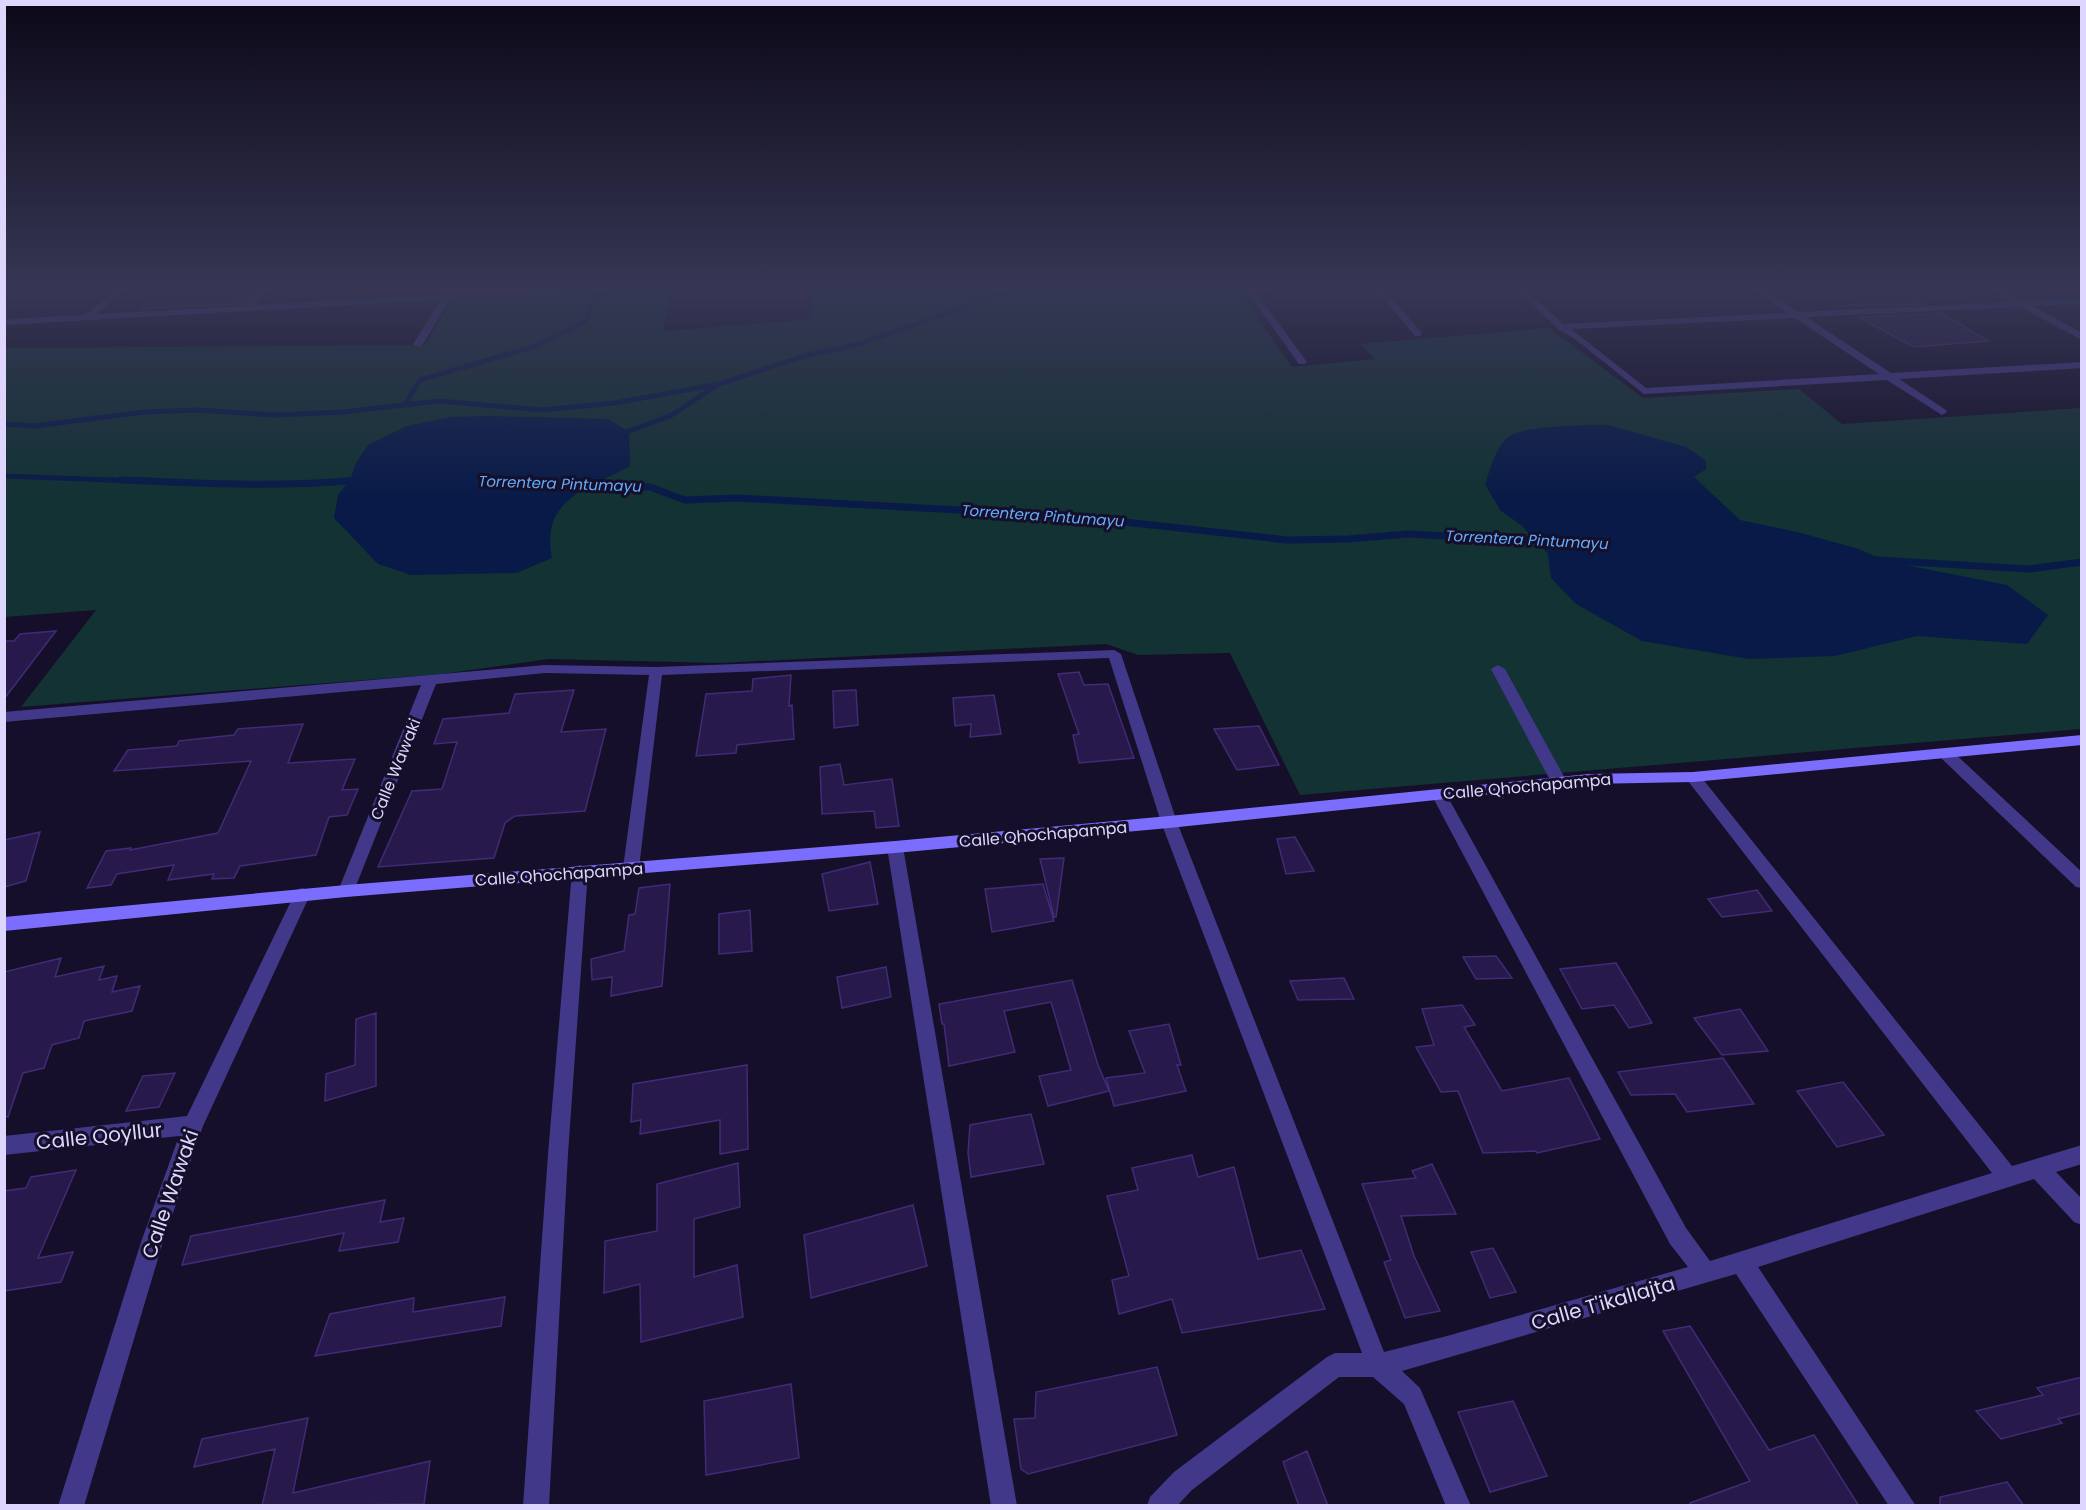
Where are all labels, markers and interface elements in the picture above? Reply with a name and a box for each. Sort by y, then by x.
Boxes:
water label: Torrentera Pintumayu [478,470,642,497]
water label: Torrentera Pintumayu [961,499,1126,532]
water label: Torrentera Pintumayu [1445,525,1610,554]
street label: Calle Wawaki [365,715,426,823]
street label: Calle Qhochapampa [1442,768,1612,805]
street label: Calle Qhochapampa [958,816,1128,853]
street label: Calle Qhochapampa [474,857,644,892]
street label: Calle Qoyllur [35,1115,163,1157]
street label: Calle Wawaki [135,1126,205,1262]
street label: Calle T'ikallajta [1528,1269,1678,1337]

